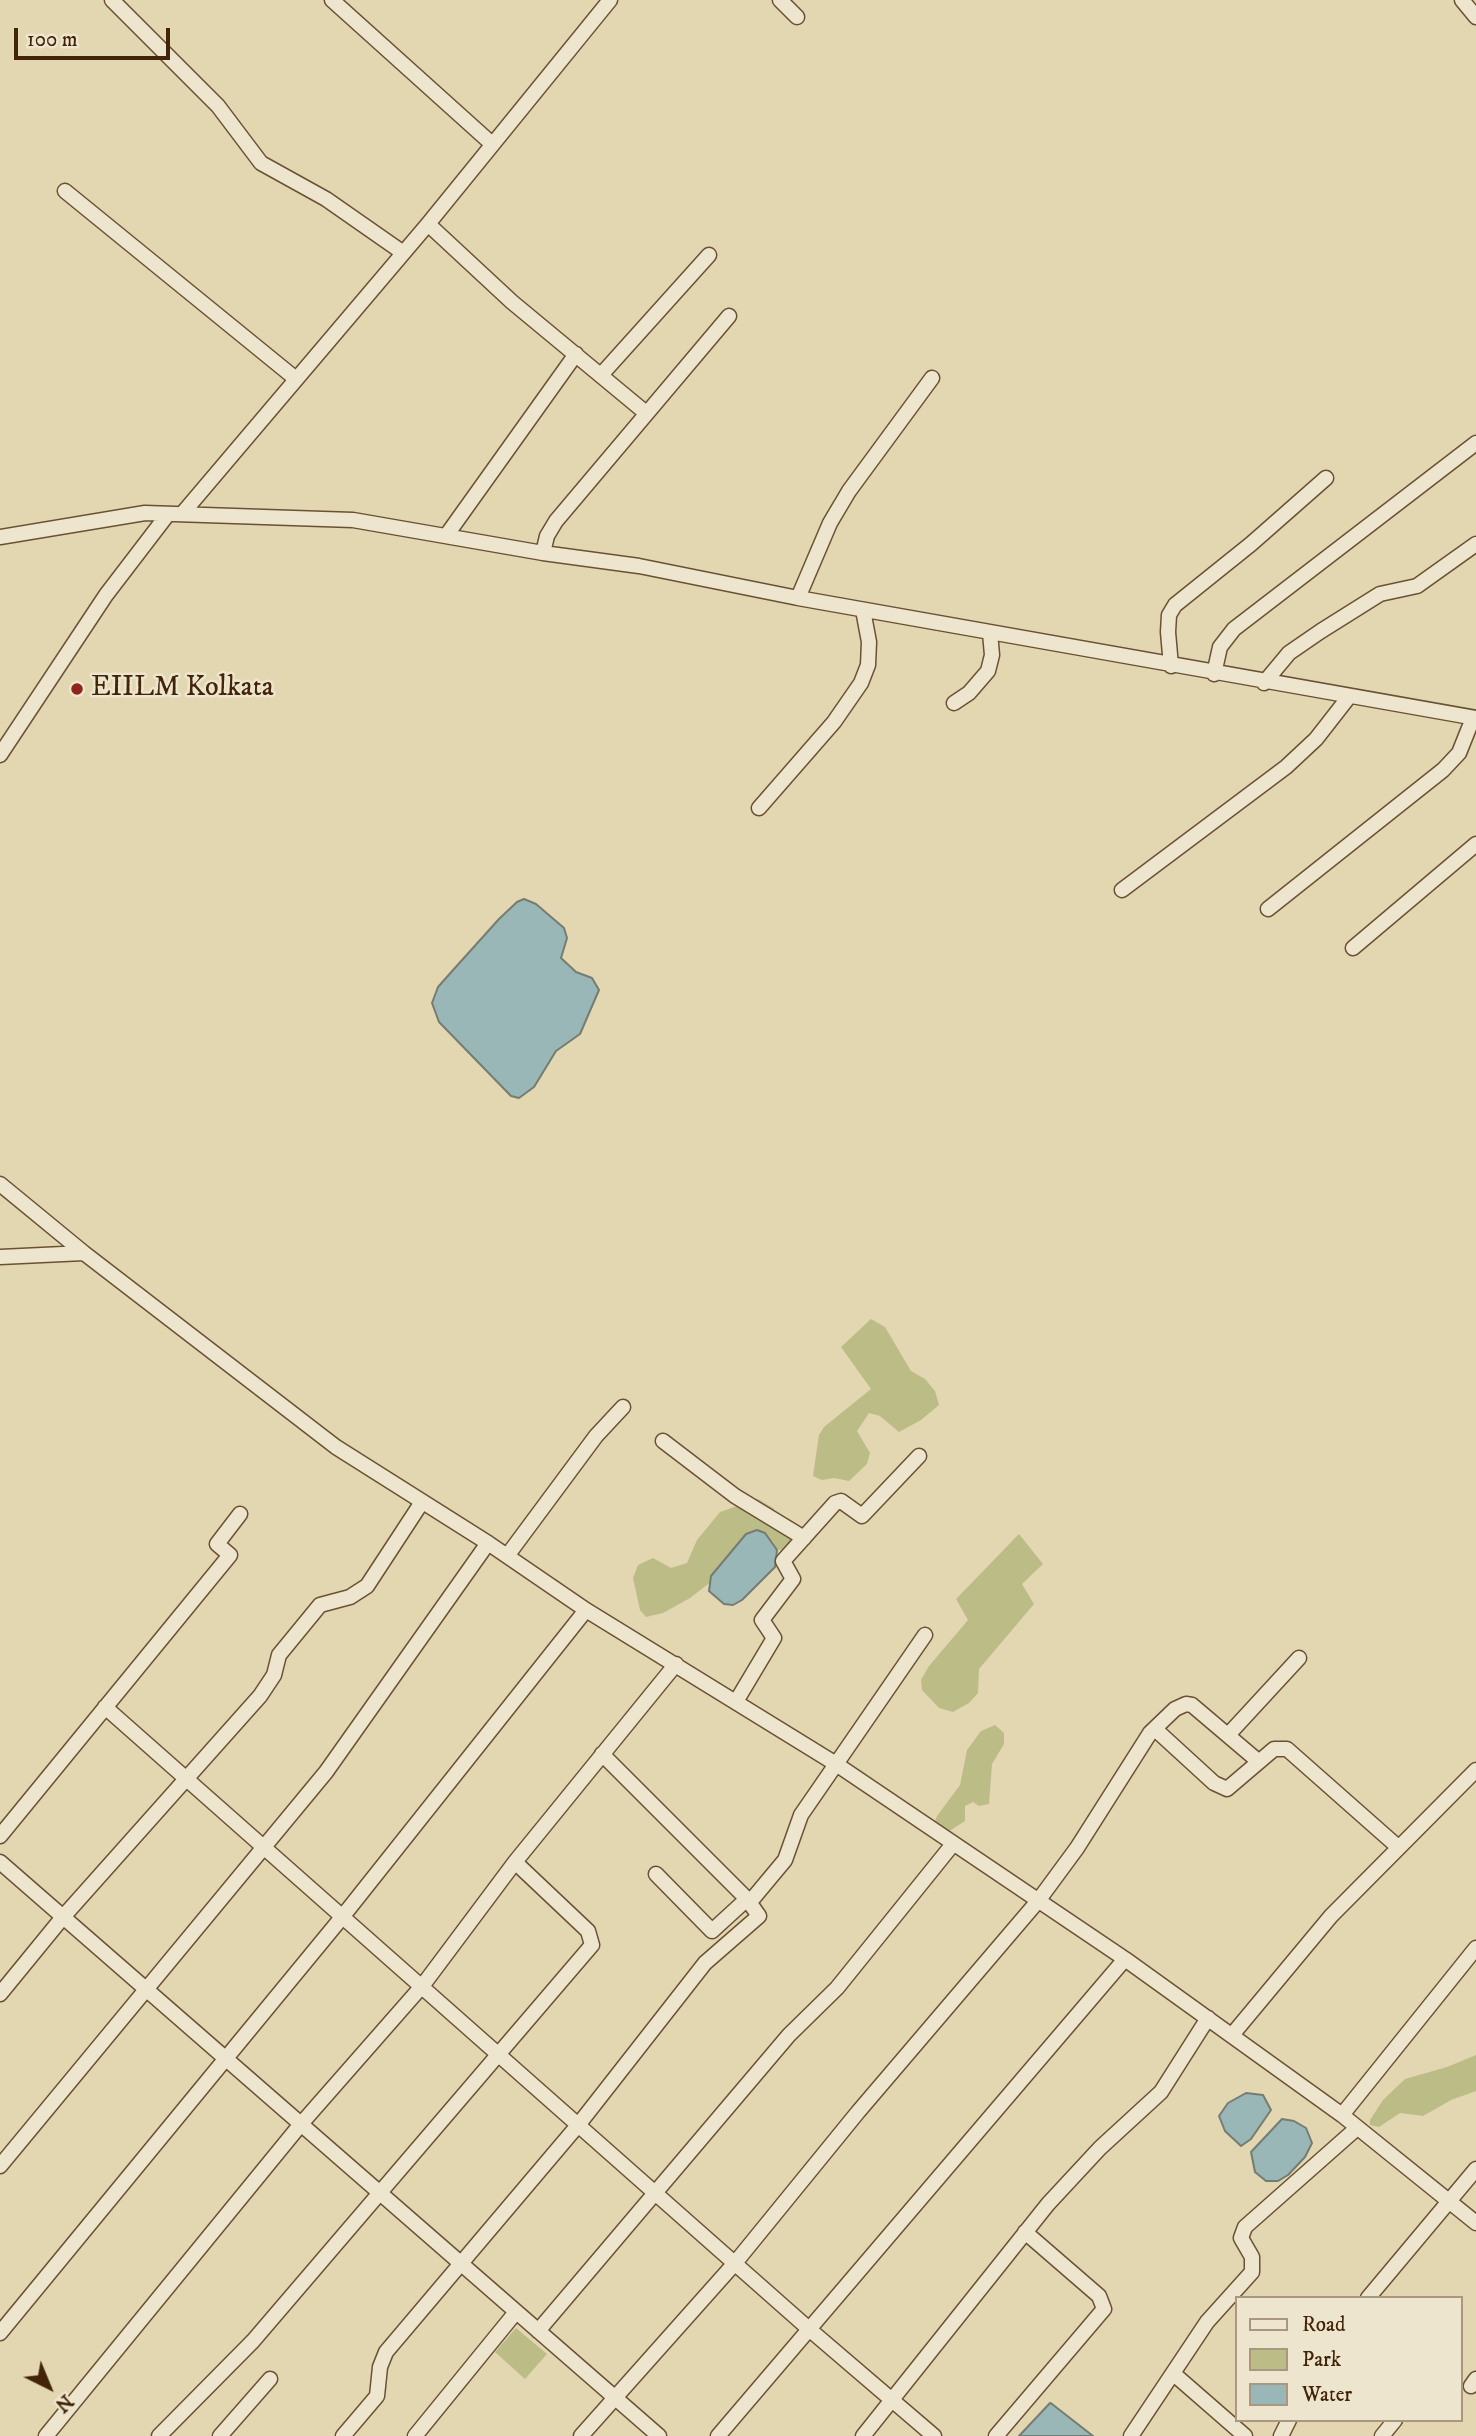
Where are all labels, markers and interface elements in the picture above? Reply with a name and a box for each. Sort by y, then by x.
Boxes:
scale bar [18,14,173,58]
text: 100 m [27,27,78,53]
place label: EIILM Kolkata [91,672,274,706]
marker: EIILM Kolkata [69,681,85,697]
legend [1234,2296,1462,2422]
text: Road [1302,2312,1346,2338]
text: Park [1302,2347,1341,2373]
north arrow [14,2352,84,2422]
text: Water [1302,2382,1352,2408]
text: N [50,2389,77,2416]

